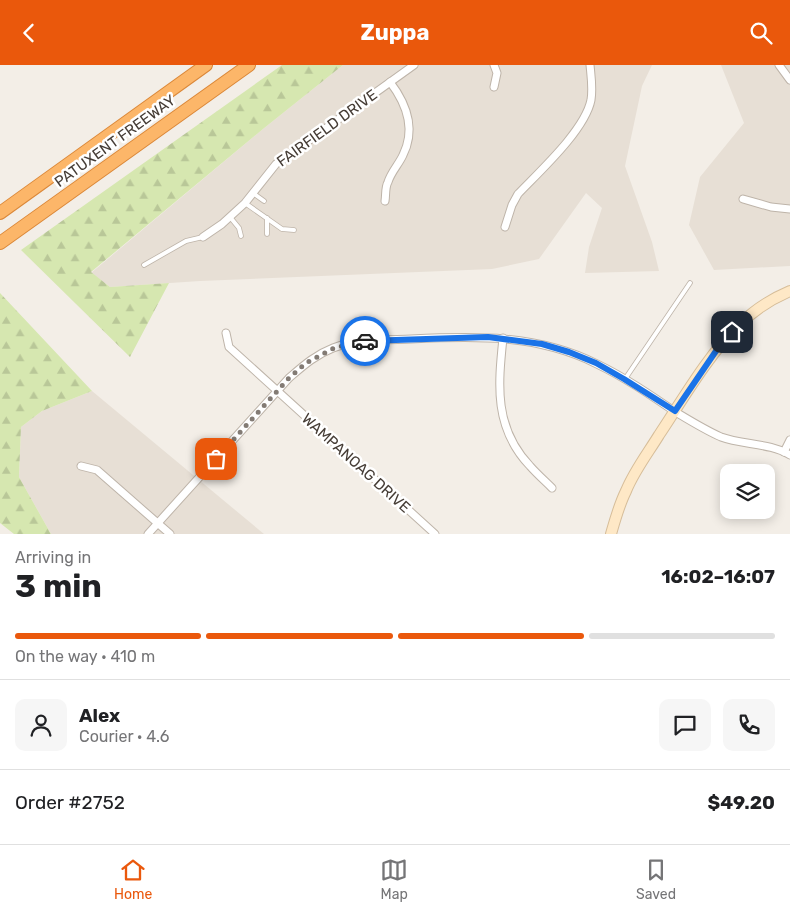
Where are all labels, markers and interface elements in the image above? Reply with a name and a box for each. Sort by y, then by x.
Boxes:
icon: back [15,19,43,47]
text: Zuppa [361,19,429,46]
icon: search [747,19,775,47]
street label: FAIRFIELD DRIVE [273,86,381,170]
street label: PATUXENT FREEWAY [51,91,179,191]
pin [711,311,753,353]
courier [340,316,390,366]
icon: home [718,318,746,346]
icon: car [351,327,379,355]
street label: WAMPANOAG DRIVE [298,409,414,517]
pin [195,438,237,480]
icon: bag [202,445,230,473]
map controls [720,464,775,519]
button: layers [720,464,775,519]
text: Arriving in [15,548,91,567]
text: 16:02–16:07 [661,565,775,588]
text: 3 min [15,567,102,605]
text: On the way · 410 m [15,647,155,666]
button: person [15,699,67,751]
button: chat [659,699,711,751]
button: phone [723,699,775,751]
text: Alex [79,704,120,727]
text: Courier · 4.6 [79,727,169,746]
text: Order #2752 [15,791,125,814]
text: $49.20 [708,791,775,814]
tab: Home [114,856,152,903]
tab: Map [380,856,408,903]
tab: Saved [636,856,676,903]

